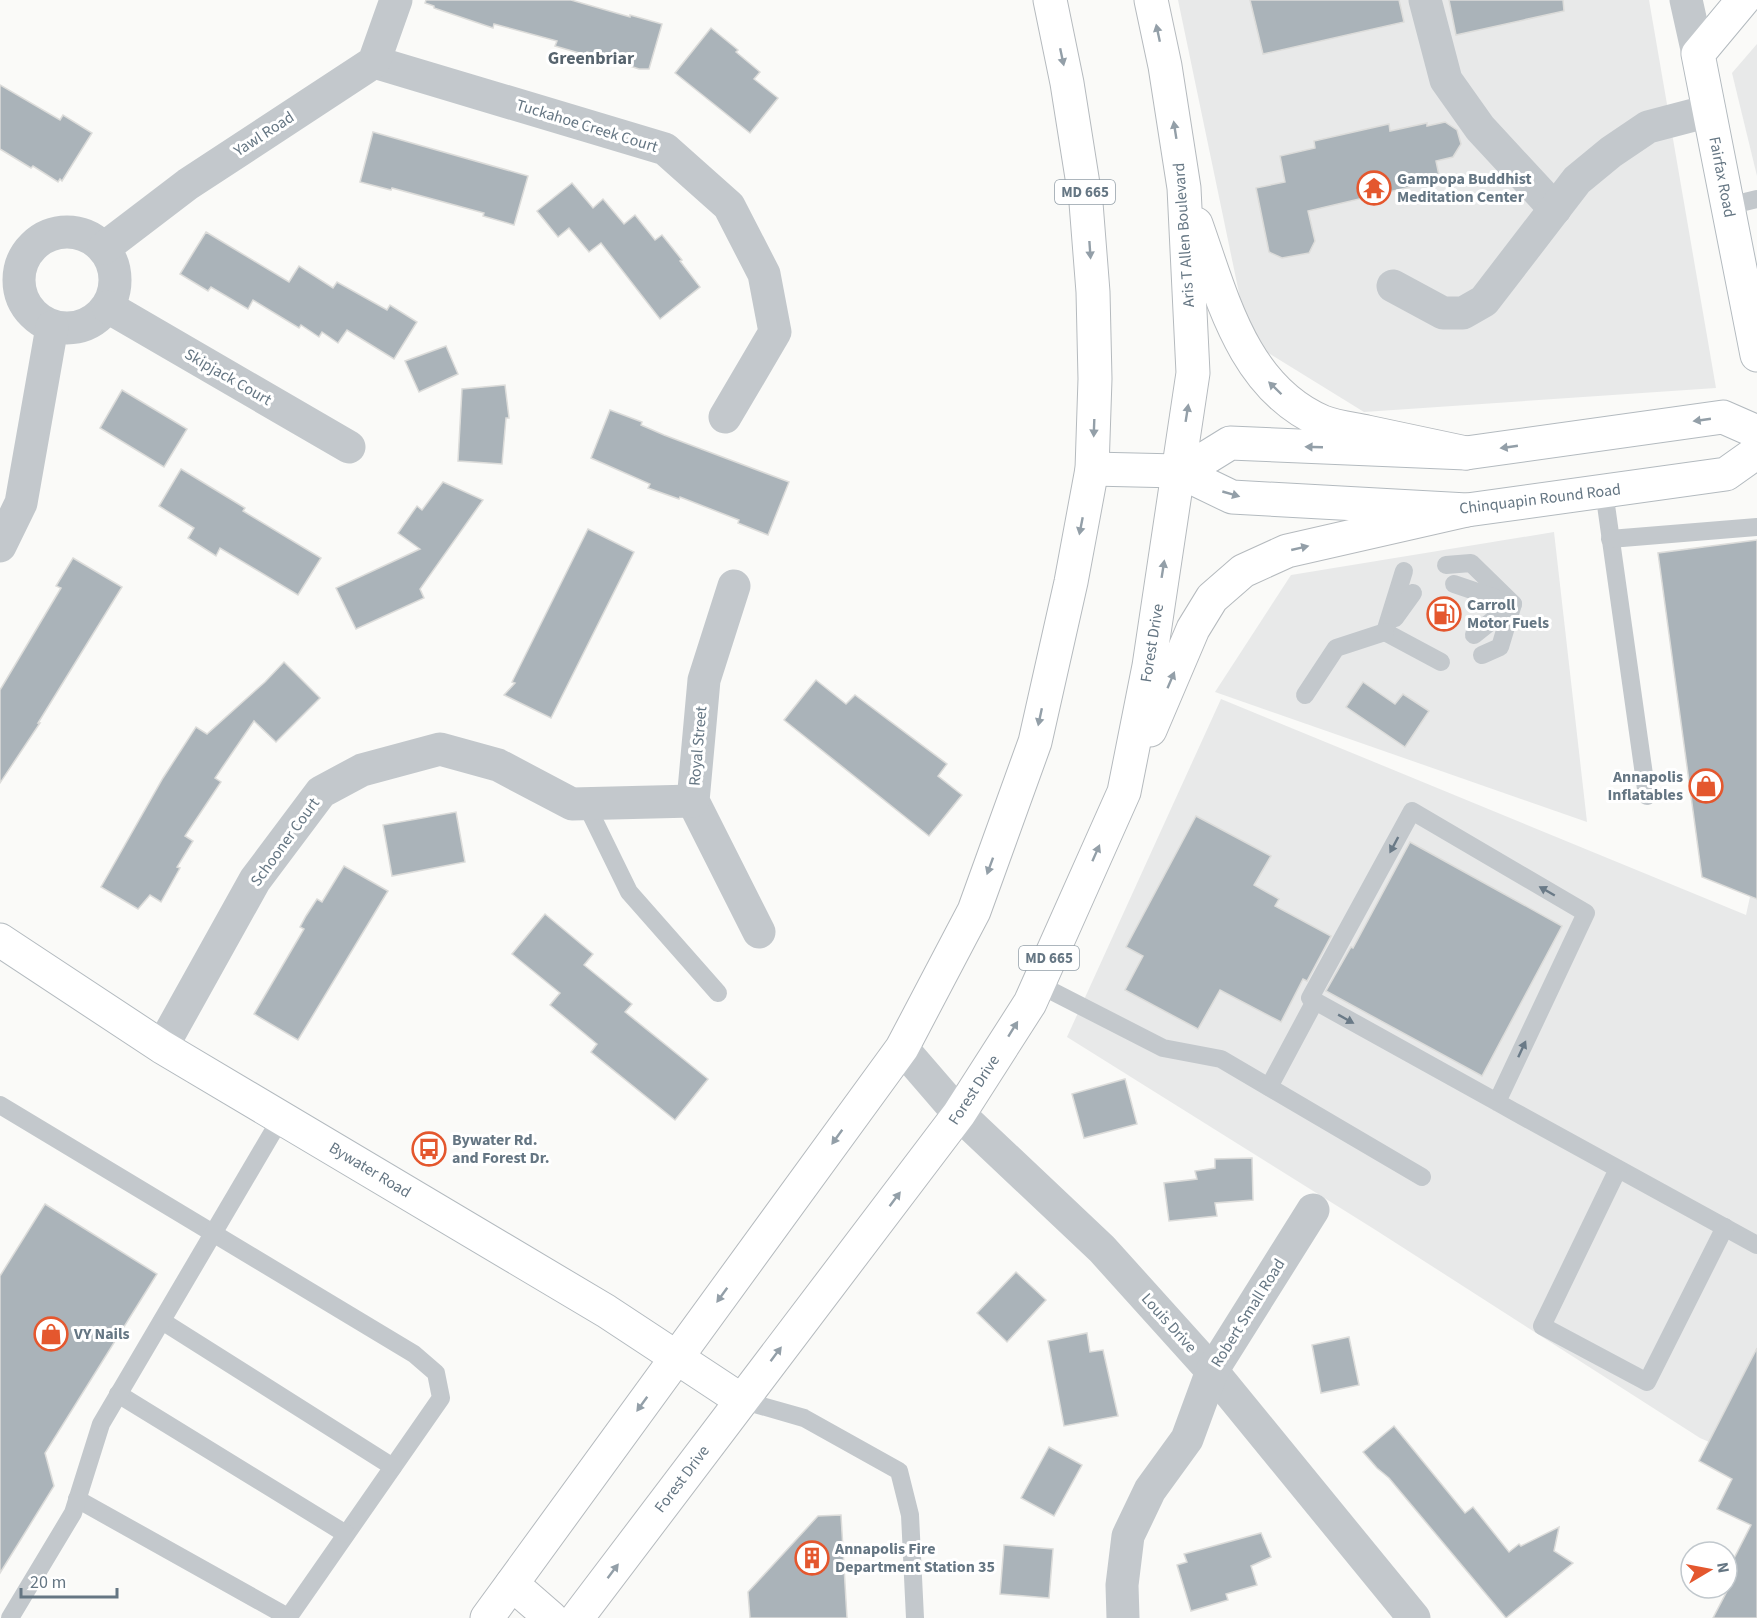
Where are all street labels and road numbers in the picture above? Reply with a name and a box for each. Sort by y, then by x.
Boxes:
street label: Tuckahoe Creek Court [513,94,661,158]
street label: Yawl Road [229,106,298,162]
street label: Fairfax Road [1703,135,1741,219]
street label: Aris T Allen Boulevard [1168,162,1200,308]
road number: MD 665 [1055,180,1115,204]
street label: Skipjack Court [180,343,276,411]
street label: Chinquapin Round Road [1458,478,1622,520]
street label: Forest Drive [1135,602,1169,684]
street label: Royal Street [684,705,713,787]
street label: Schooner Court [245,793,325,891]
road number: MD 665 [1019,946,1079,970]
street label: Forest Drive [943,1051,1005,1129]
street label: Bywater Road [325,1137,415,1203]
street label: Robert Small Road [1206,1255,1290,1371]
street label: Louis Drive [1136,1288,1202,1358]
street label: Forest Drive [649,1441,715,1517]

